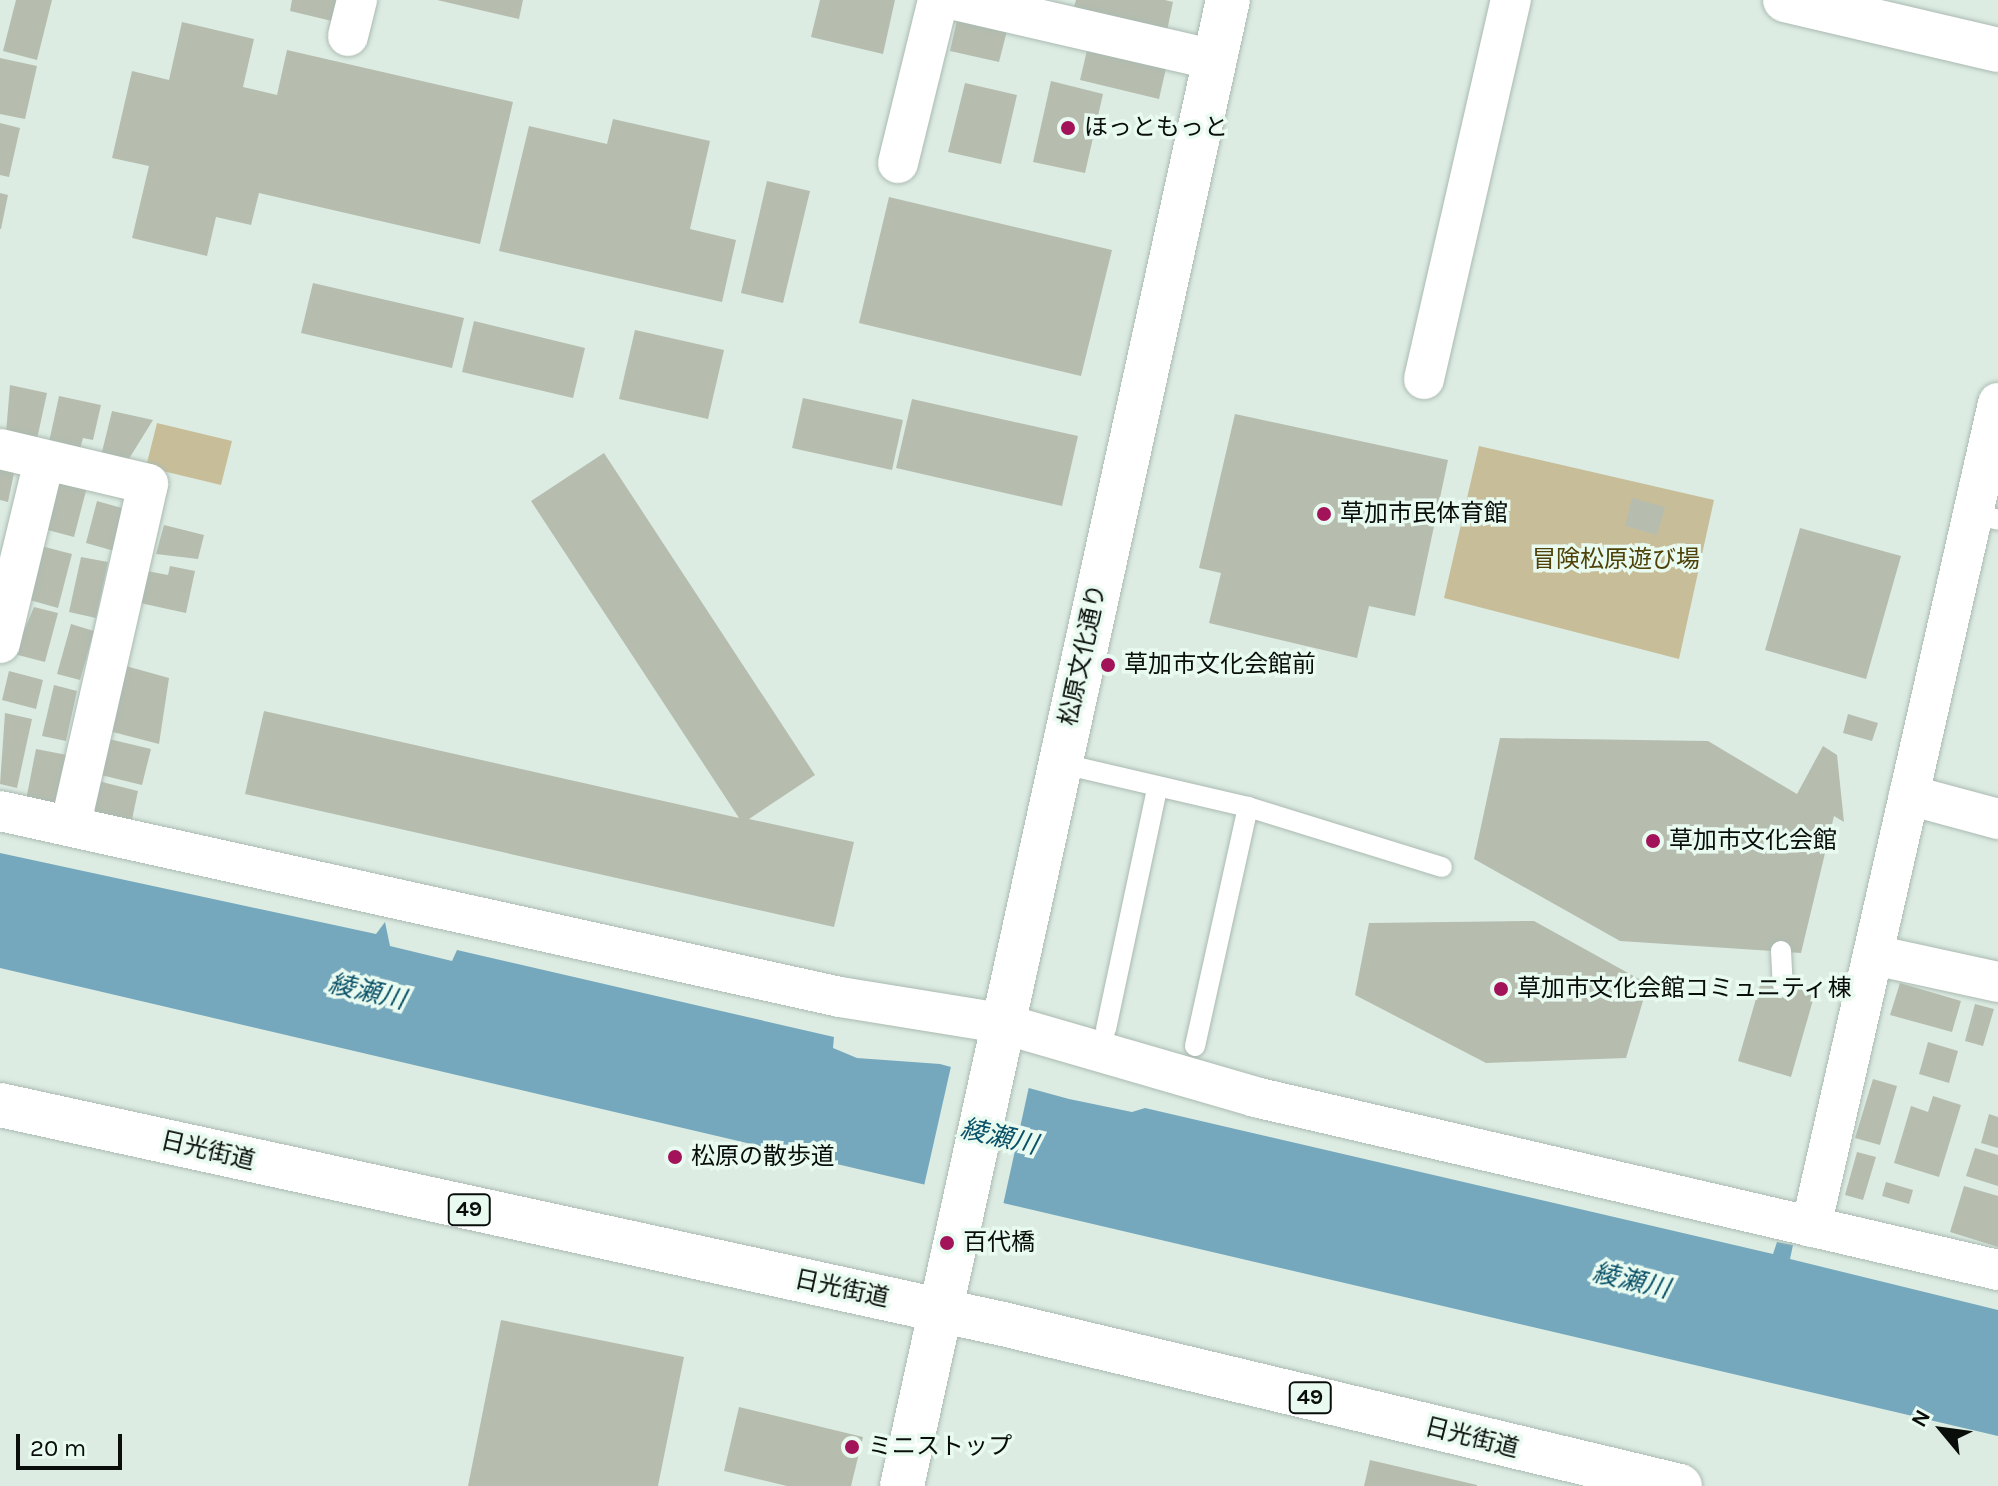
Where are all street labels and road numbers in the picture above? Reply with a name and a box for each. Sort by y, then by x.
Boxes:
street label: 松原文化通り [1054,582,1112,728]
street label: 日光街道 [158,1126,258,1176]
road number: 49 [447,1192,491,1228]
street label: 日光街道 [792,1265,892,1313]
road number: 49 [1288,1380,1332,1416]
street label: 日光街道 [1422,1412,1522,1464]

